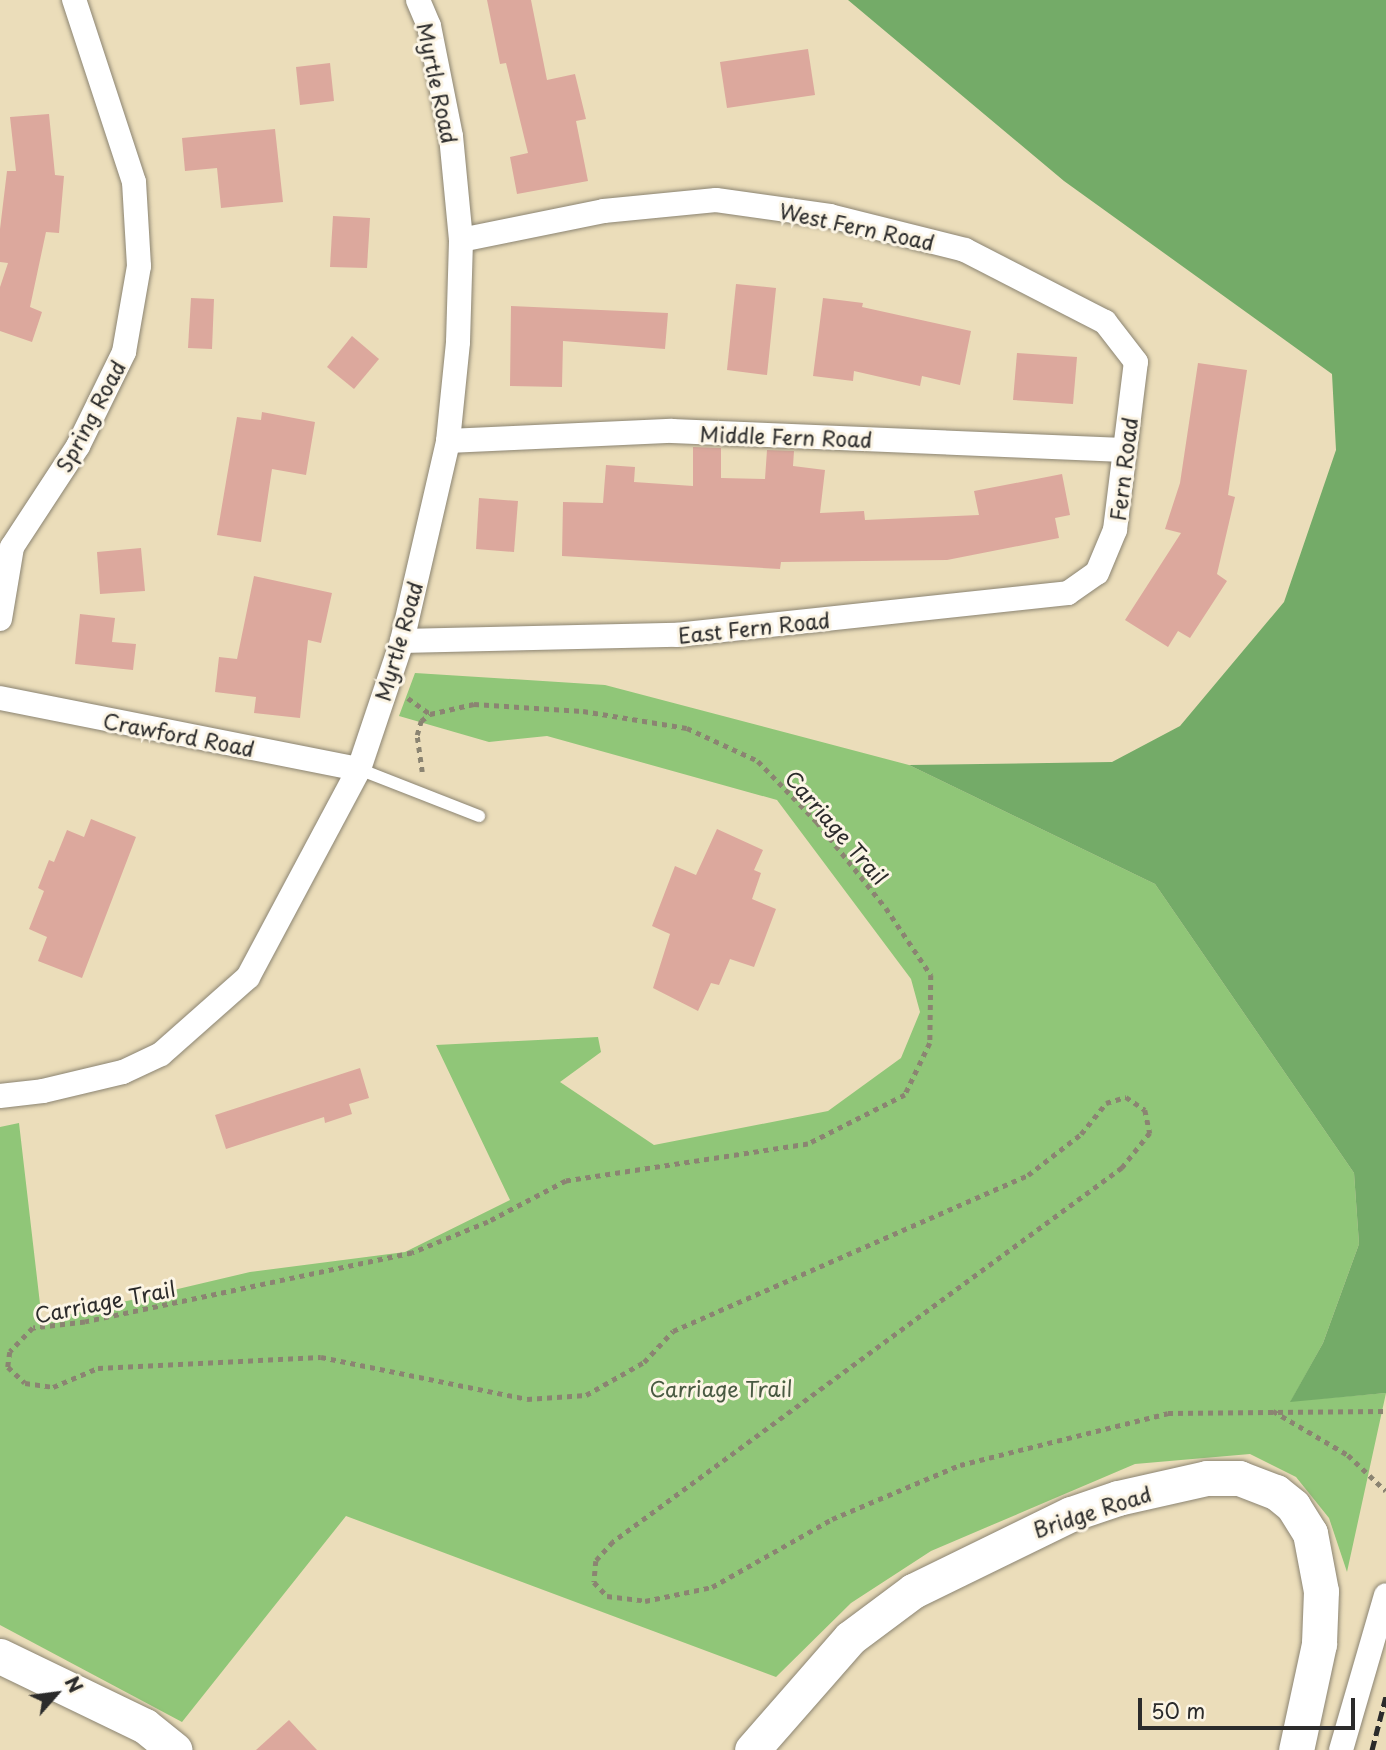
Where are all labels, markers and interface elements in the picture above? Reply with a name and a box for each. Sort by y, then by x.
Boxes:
street label: Myrtle Road [413,19,463,147]
street label: West Fern Road [777,197,937,255]
street label: Spring Road [50,356,130,476]
street label: Fern Road [1104,416,1142,522]
street label: Middle Fern Road [697,420,875,452]
street label: Myrtle Road [369,577,427,705]
street label: East Fern Road [676,606,832,648]
street label: Crawford Road [101,707,257,761]
street label: Carriage Trail [781,765,893,889]
street label: Carriage Trail [33,1275,177,1327]
park label: Carriage Trail [650,1375,792,1401]
street label: Bridge Road [1030,1480,1154,1542]
north arrow [21,1659,91,1729]
text: N [59,1671,90,1697]
scale bar [1141,1684,1358,1728]
text: 50 m [1151,1694,1205,1726]

